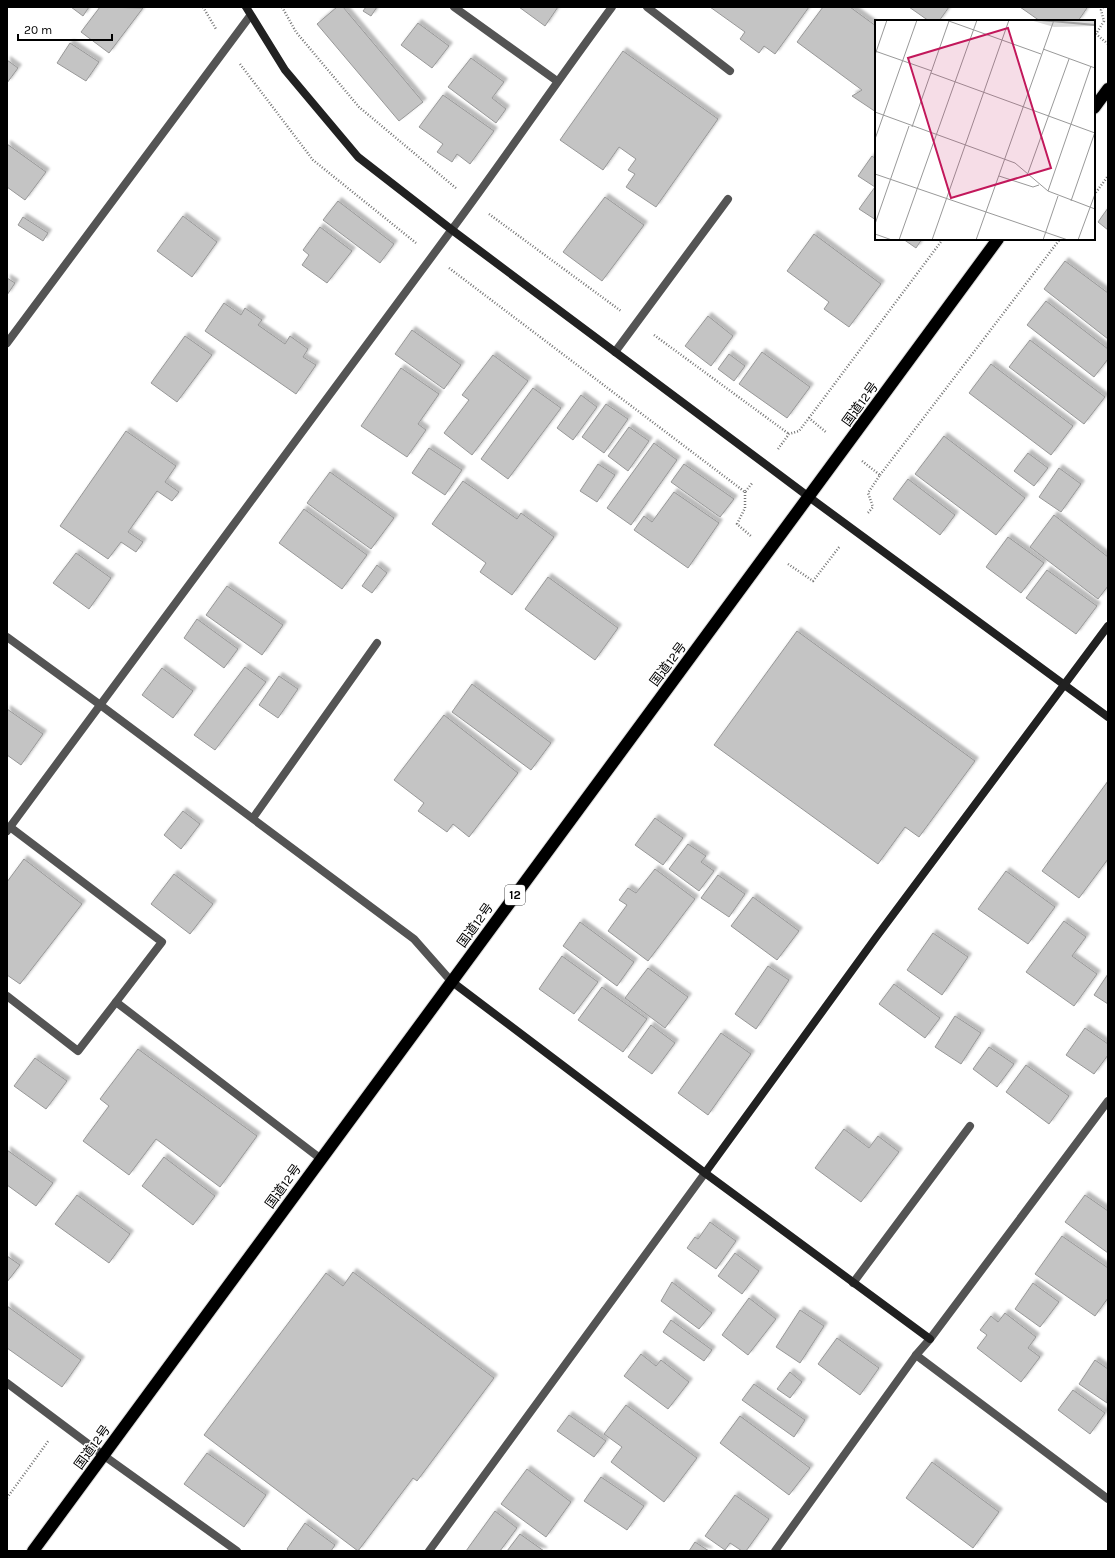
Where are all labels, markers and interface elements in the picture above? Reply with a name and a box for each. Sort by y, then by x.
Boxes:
scale bar [18,16,112,42]
inset map [875,20,1095,240]
text: 20 m [24,23,52,37]
street label: 国道12号 [839,379,881,429]
street label: 国道12号 [647,639,689,689]
road number: 12 [505,885,525,905]
street label: 国道12号 [454,900,496,950]
street label: 国道12号 [262,1161,304,1211]
street label: 国道12号 [71,1422,113,1472]

